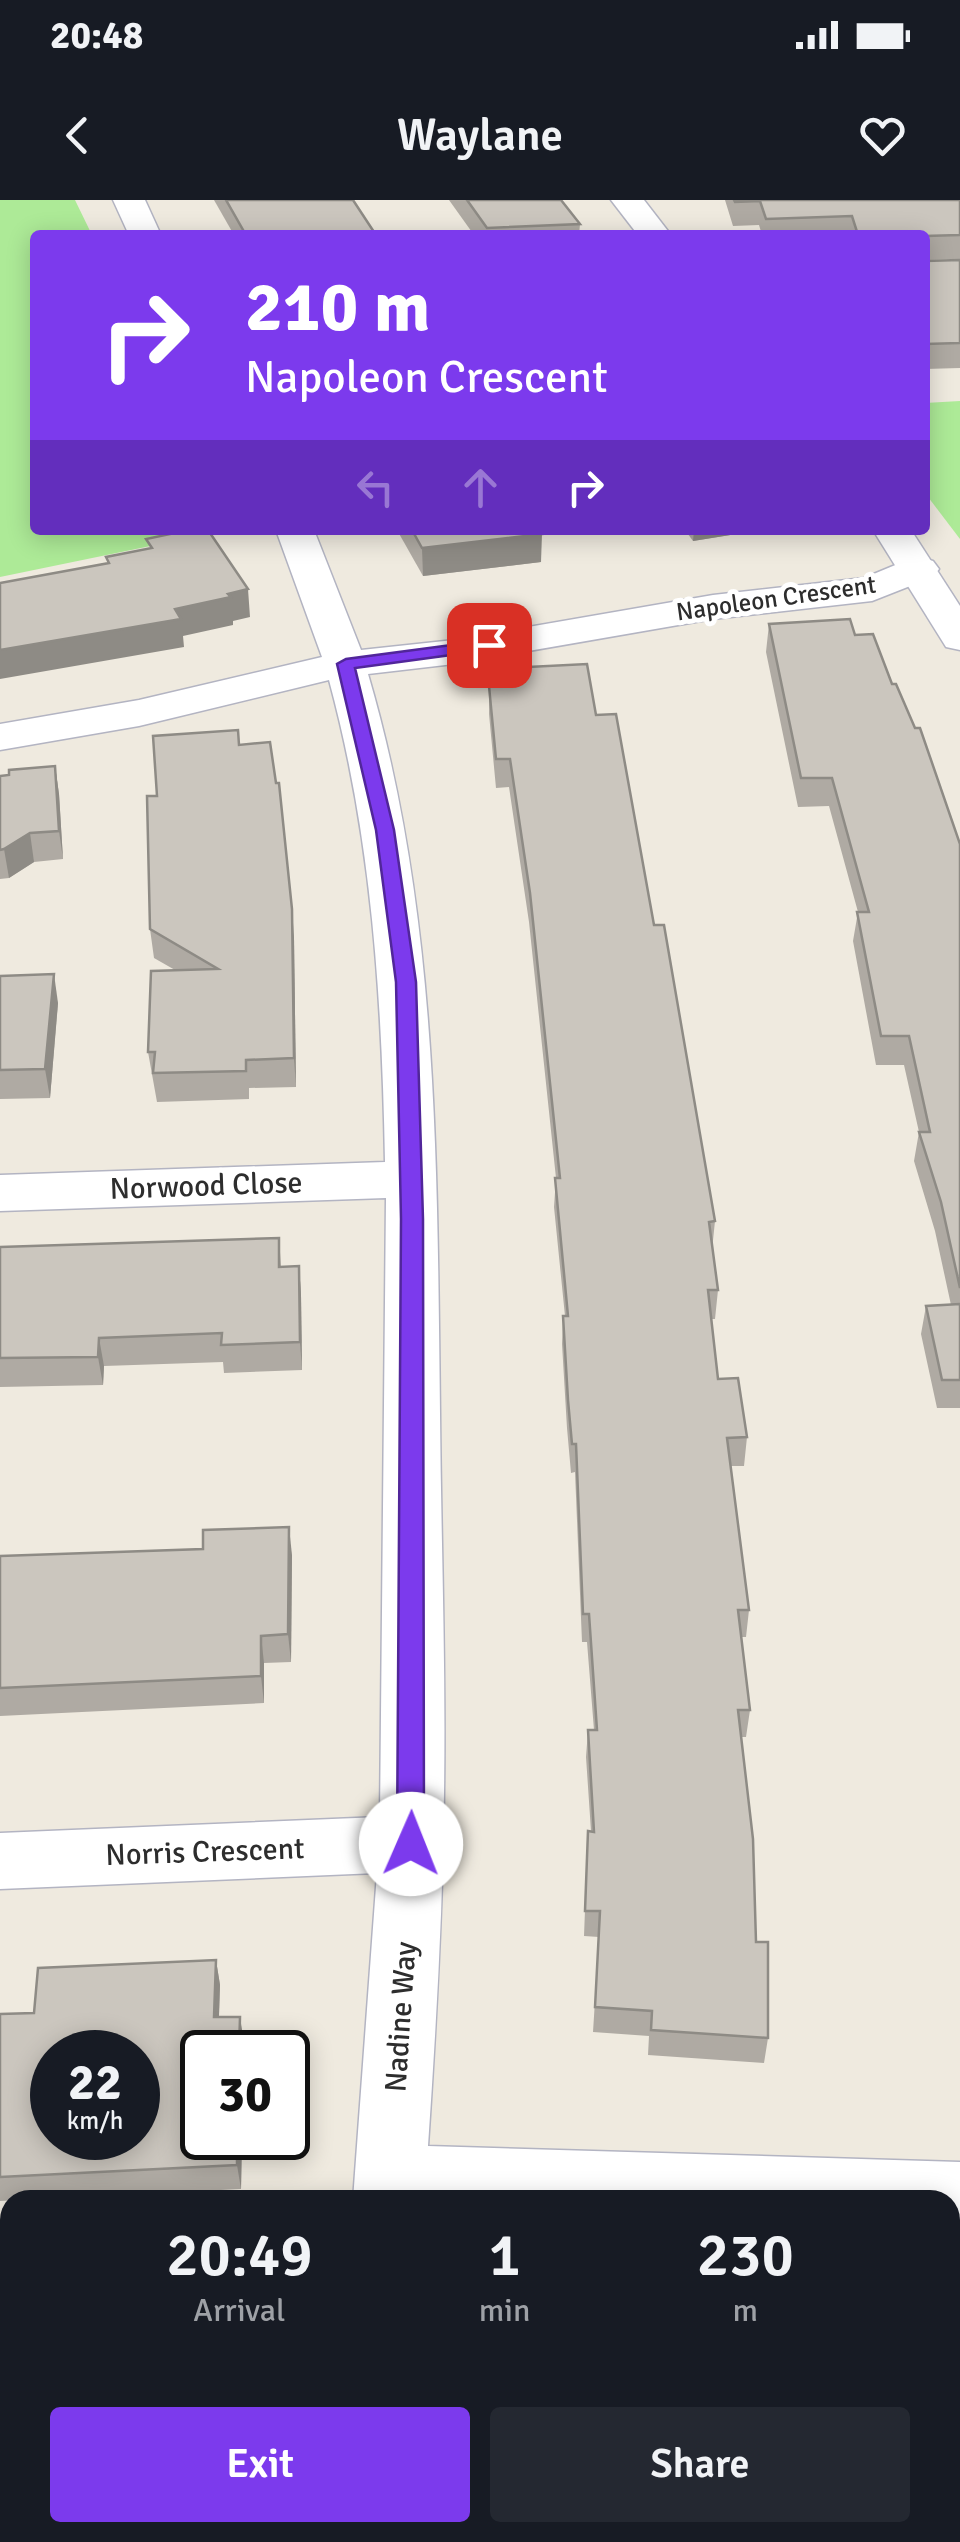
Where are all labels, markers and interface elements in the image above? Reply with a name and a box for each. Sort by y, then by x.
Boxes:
text: 20:48 [50,12,143,59]
icon: back [50,108,105,163]
text: Waylane [397,108,563,163]
icon: heart [855,108,910,163]
text: 210 m [245,264,430,350]
icon: right [80,270,210,400]
text: Napoleon Crescent [245,350,608,405]
icon: left [348,460,403,515]
icon: ahead [453,460,508,515]
icon: right [558,460,613,515]
street label: Napoleon Crescent [674,569,878,627]
pin [447,603,532,688]
icon: arrive [462,618,517,673]
street label: Norwood Close [109,1164,303,1208]
position arrow [359,1792,463,1896]
street label: Norris Crescent [105,1830,305,1874]
street label: Nadine Way [377,1941,425,2093]
speed limit sign: 30 [180,2030,310,2160]
text: 22 [68,2052,122,2114]
text: km/h [67,2105,123,2136]
text: 20:49 [166,2219,313,2293]
text: 1 [488,2219,521,2293]
text: 230 [697,2219,794,2293]
text: Arrival [193,2291,286,2330]
text: min [479,2291,530,2330]
text: m [732,2291,758,2330]
button: Exit [50,2407,470,2522]
button: Share [490,2407,910,2522]

